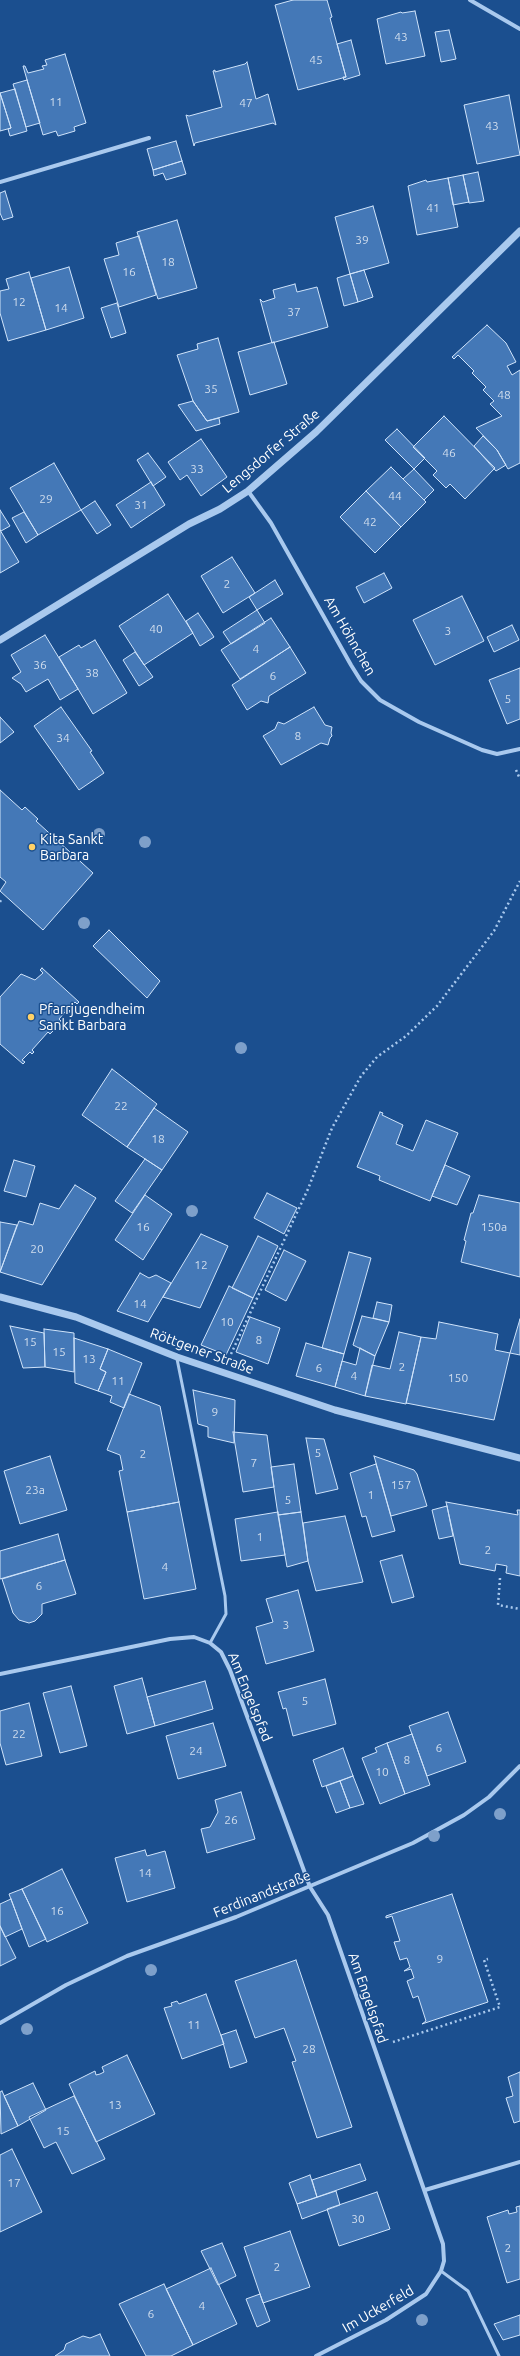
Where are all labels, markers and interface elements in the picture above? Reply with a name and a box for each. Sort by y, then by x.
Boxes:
house number: 43 [394,30,408,44]
house number: 45 [309,53,323,67]
house number: 11 [49,95,63,109]
house number: 47 [239,96,253,110]
house number: 43 [485,119,499,133]
house number: 41 [426,201,440,215]
house number: 39 [355,233,369,247]
house number: 18 [161,255,175,269]
house number: 16 [122,265,136,279]
house number: 12 [12,295,26,309]
house number: 14 [54,301,68,315]
house number: 37 [287,305,301,319]
house number: 35 [204,382,218,396]
house number: 48 [497,388,511,402]
street label: Lengsdorfer Straße [219,405,323,497]
house number: 46 [442,446,456,460]
house number: 33 [190,462,204,476]
house number: 44 [388,489,402,503]
house number: 29 [39,492,53,506]
house number: 31 [134,498,148,512]
house number: 42 [363,515,377,529]
house number: 2 [224,577,230,591]
street label: Am Höhnchen [321,593,379,679]
house number: 40 [149,622,163,636]
house number: 3 [445,624,451,638]
house number: 4 [253,642,259,656]
house number: 36 [33,658,47,672]
house number: 38 [85,666,99,680]
house number: 6 [270,669,276,683]
house number: 5 [505,692,511,706]
house number: 8 [295,729,301,743]
house number: 34 [56,731,70,745]
place label: Kita Sankt Barbara [40,831,103,864]
marker: Kita Sankt Barbara [27,842,37,852]
place label: Pfarrjugendheim Sankt Barbara [39,1001,145,1034]
marker: Pfarrjugendheim Sankt Barbara [26,1012,36,1022]
house number: 22 [114,1099,128,1113]
house number: 18 [151,1132,165,1146]
house number: 16 [136,1220,150,1234]
house number: 150a [481,1220,507,1234]
house number: 20 [30,1242,44,1256]
house number: 12 [194,1258,208,1272]
house number: 14 [133,1297,147,1311]
house number: 10 [220,1315,234,1329]
street label: Röttgener Straße [148,1324,256,1378]
house number: 8 [256,1333,262,1347]
house number: 15 [23,1335,37,1349]
house number: 15 [52,1345,66,1359]
house number: 13 [82,1352,96,1366]
house number: 2 [399,1360,405,1374]
house number: 6 [316,1361,322,1375]
house number: 4 [351,1369,357,1383]
house number: 150 [448,1371,468,1385]
house number: 11 [111,1374,125,1388]
house number: 9 [212,1405,218,1419]
house number: 5 [315,1446,321,1460]
house number: 2 [140,1447,146,1461]
house number: 7 [251,1456,257,1470]
house number: 157 [391,1478,411,1492]
house number: 23a [25,1483,45,1497]
house number: 1 [368,1488,374,1502]
house number: 5 [285,1493,291,1507]
house number: 1 [257,1530,263,1544]
house number: 2 [485,1543,491,1557]
house number: 4 [162,1560,168,1574]
house number: 6 [36,1579,42,1593]
house number: 3 [283,1618,289,1632]
street label: Am Engelspfad [224,1650,276,1744]
house number: 5 [302,1694,308,1708]
house number: 22 [12,1727,26,1741]
house number: 6 [436,1741,442,1755]
house number: 24 [189,1744,203,1758]
house number: 8 [404,1753,410,1767]
house number: 10 [375,1765,389,1779]
house number: 26 [224,1813,238,1827]
house number: 14 [138,1866,152,1880]
street label: Ferdinandstraße [211,1867,313,1921]
house number: 16 [50,1904,64,1918]
street label: Am Engelspfad [345,1951,391,2045]
house number: 9 [437,1952,443,1966]
house number: 11 [187,2018,201,2032]
house number: 28 [302,2042,316,2056]
house number: 13 [108,2098,122,2112]
house number: 15 [56,2124,70,2138]
house number: 17 [7,2176,21,2190]
house number: 30 [351,2212,365,2226]
house number: 2 [505,2241,511,2255]
house number: 2 [274,2260,280,2274]
street label: Im Uckerfeld [339,2282,417,2336]
house number: 4 [199,2299,205,2313]
house number: 6 [148,2307,154,2321]

